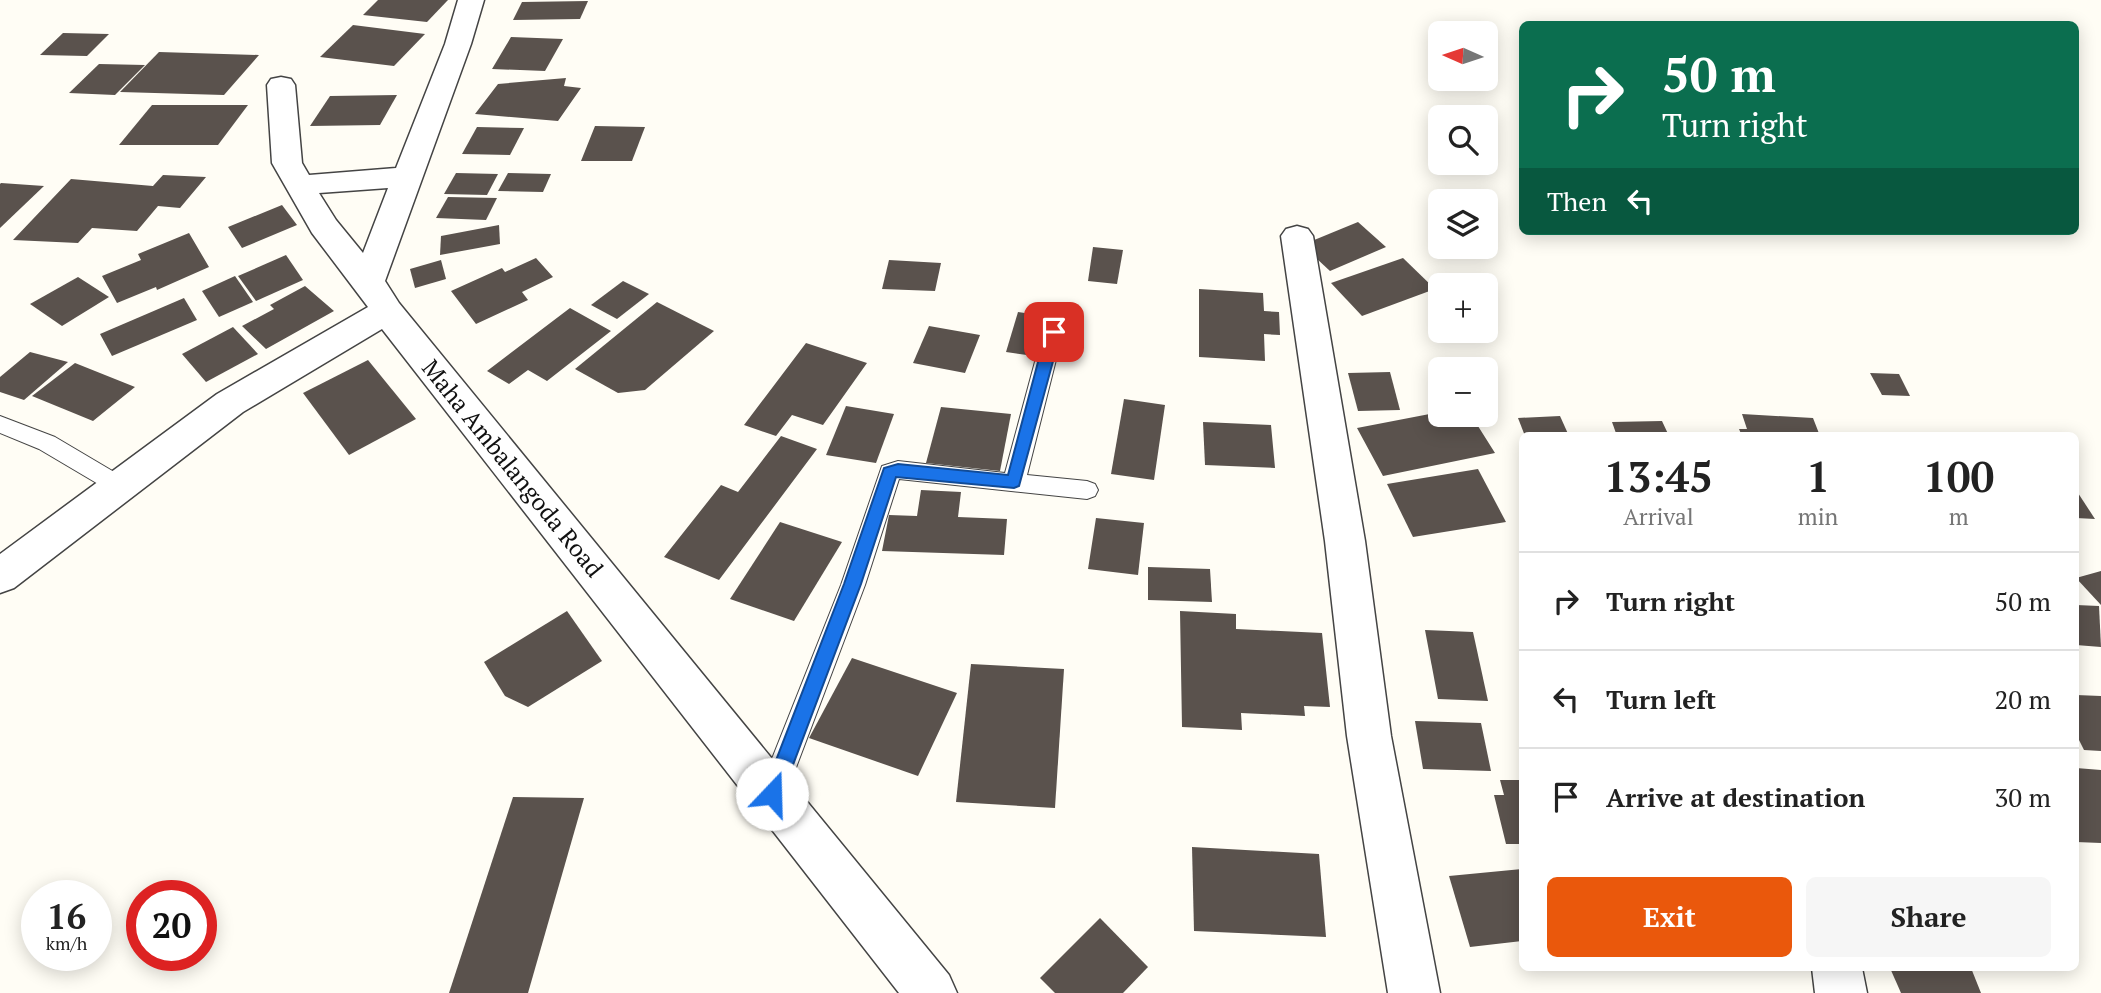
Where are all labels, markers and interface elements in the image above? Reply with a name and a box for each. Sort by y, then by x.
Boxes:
north arrow [1428,21,1498,91]
map controls [1428,21,1498,427]
text: 50 m [1662,41,1776,106]
icon: right [1547,49,1638,140]
text: Turn right [1662,104,1808,146]
button: search [1428,105,1498,175]
icon: left [1621,182,1659,220]
text: Then [1547,184,1607,218]
button: layers [1428,189,1498,259]
button: + [1428,273,1498,343]
pin [1024,302,1084,362]
icon: arrive [1035,313,1073,351]
street label: Maha Ambalangoda Road [415,353,611,583]
button: − [1428,357,1498,427]
text: 13:45 [1604,448,1713,504]
text: 1 [1806,448,1830,504]
text: 100 [1923,448,1994,504]
text: Arrival [1623,501,1694,532]
text: min [1798,501,1838,532]
text: m [1949,501,1969,532]
icon: right [1547,582,1585,620]
text: Turn right [1606,584,1735,618]
text: 50 m [1995,584,2051,618]
icon: left [1547,680,1585,718]
text: Turn left [1606,682,1716,716]
text: 20 m [1995,682,2051,716]
position arrow [735,757,809,831]
icon: arrive [1547,778,1585,816]
text: Arrive at destination [1606,780,1865,814]
text: 30 m [1995,780,2051,814]
button: Exit [1547,877,1792,957]
button: Share [1806,877,2051,957]
speed limit sign: 20 [126,880,217,971]
text: 16 [47,893,86,939]
text: km/h [46,931,87,955]

